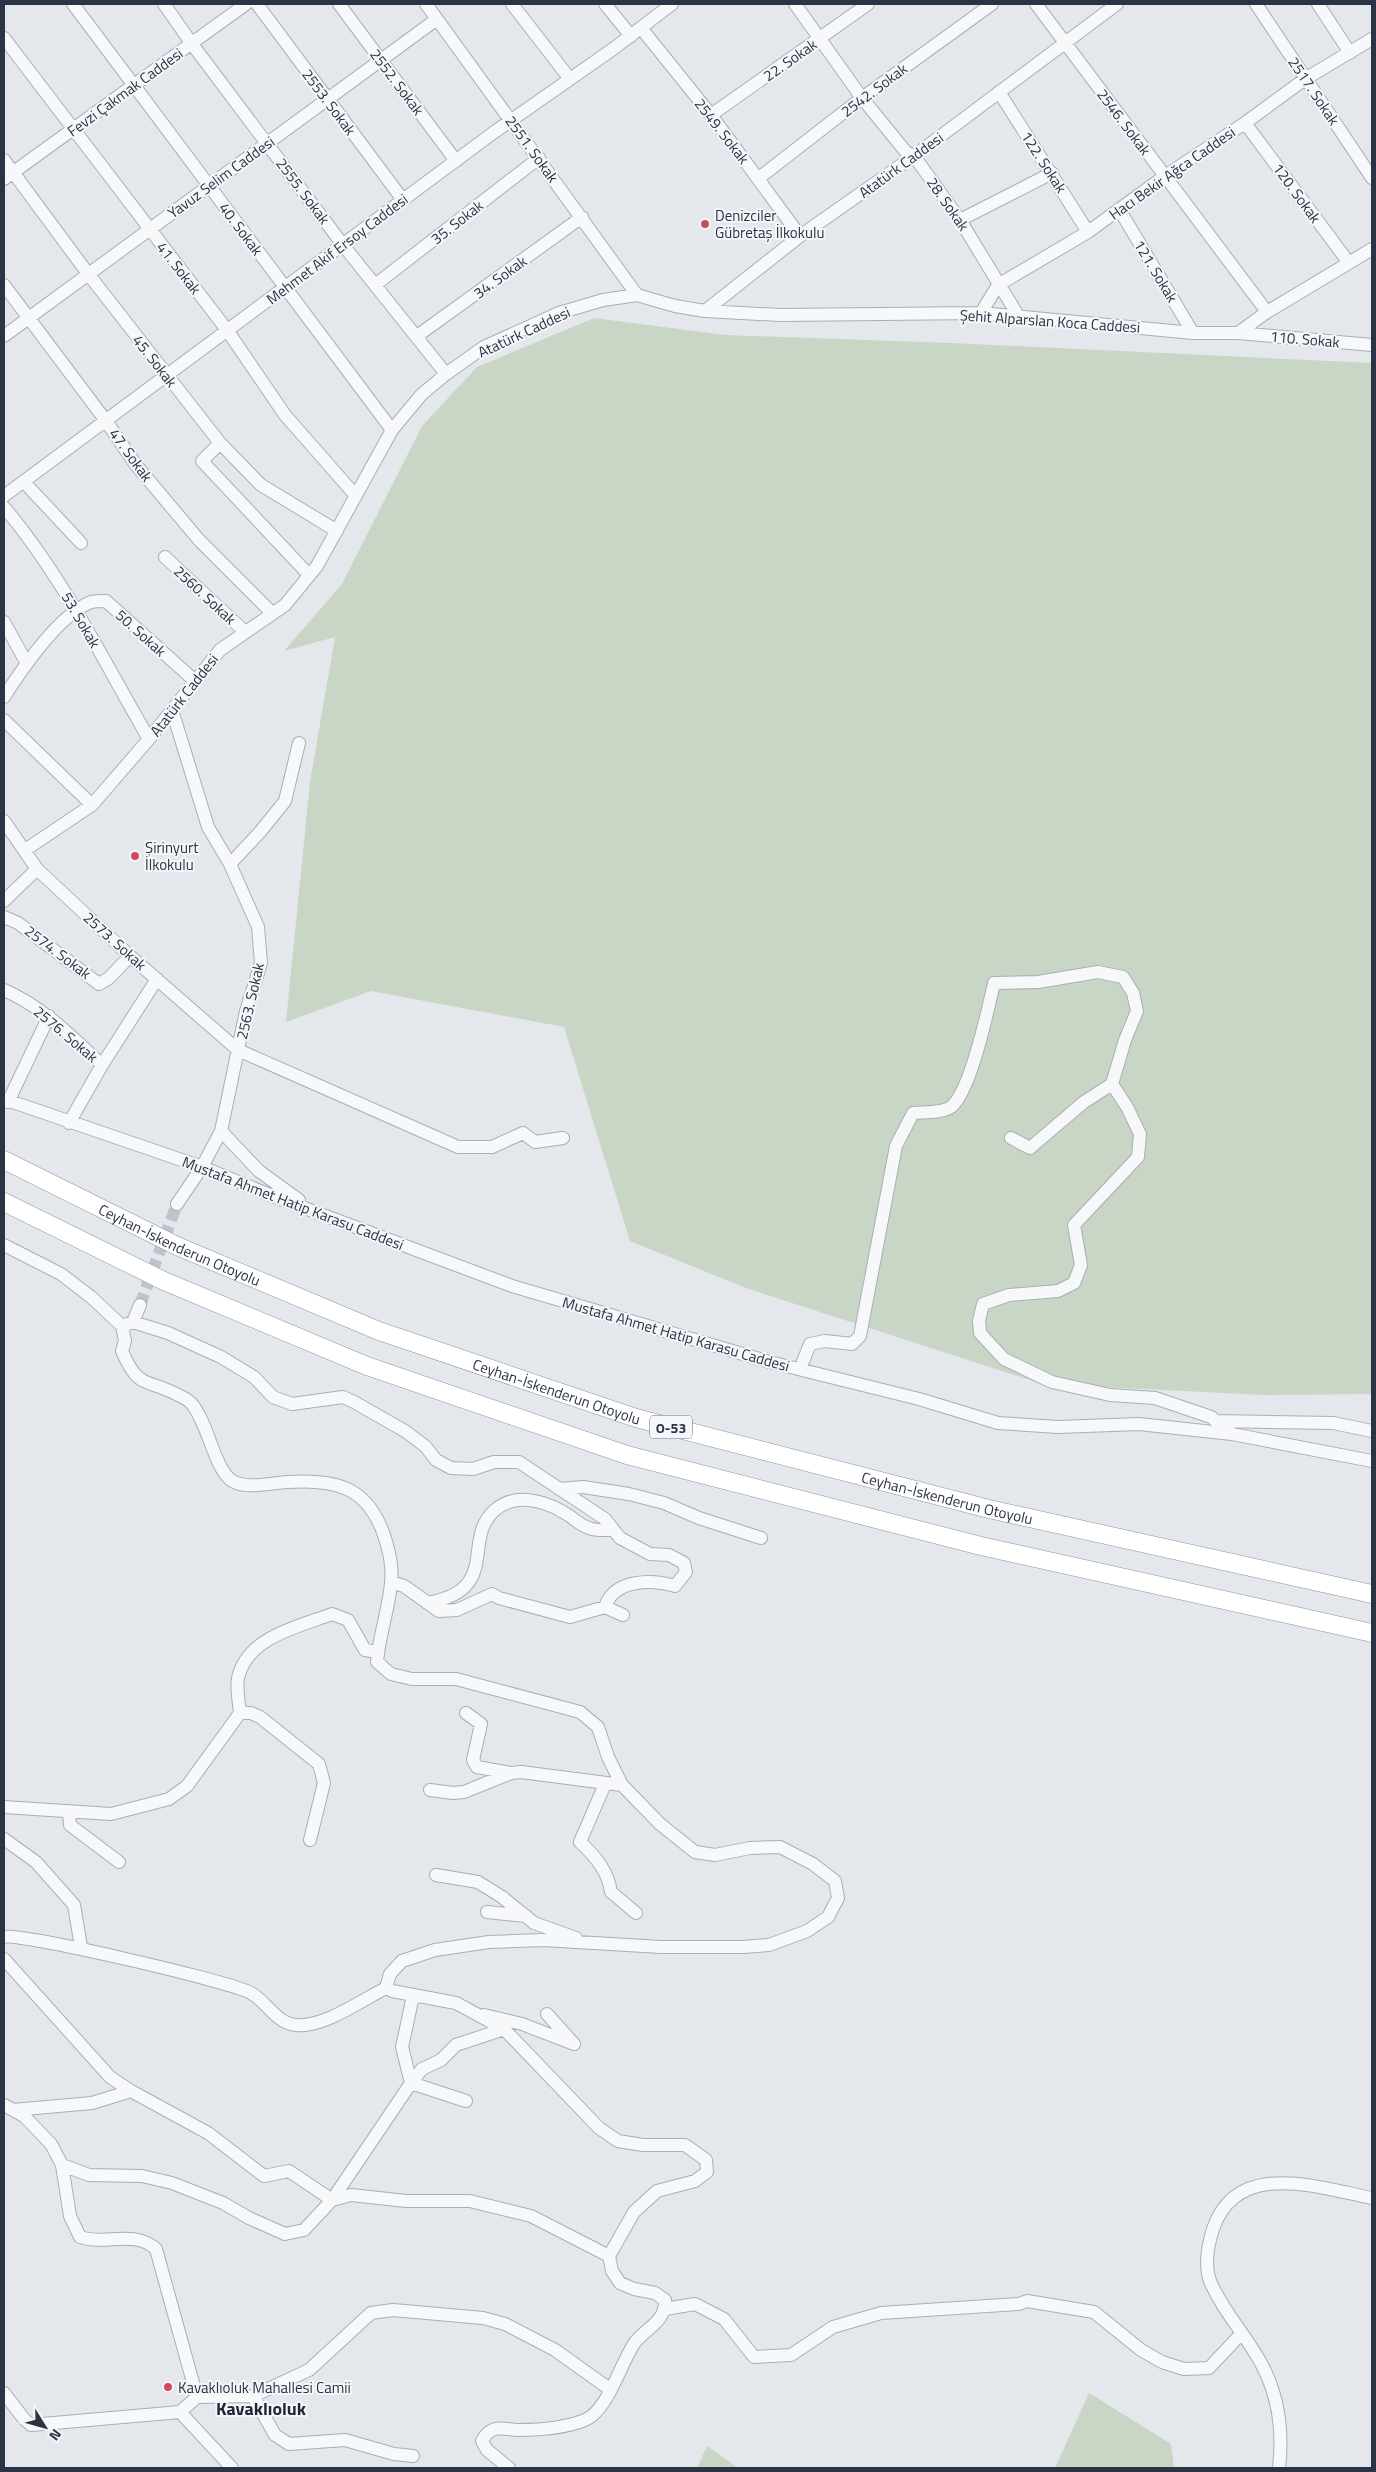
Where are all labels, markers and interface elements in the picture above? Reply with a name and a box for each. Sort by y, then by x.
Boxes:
street label: 22. Sokak [758,33,822,87]
street label: Fevzi Çakmak Caddesi [62,42,188,142]
street label: 2552. Sokak [364,44,430,120]
street label: 2517. Sokak [1283,52,1345,130]
street label: 2542. Sokak [836,57,912,123]
street label: 2553. Sokak [296,64,362,140]
street label: 2546. Sokak [1091,84,1157,160]
street label: 2549. Sokak [689,93,755,169]
street label: 2551. Sokak [500,111,564,187]
street label: Hacı Bekir Ağca Caddesi [1104,121,1240,225]
street label: Atatürk Caddesi [854,126,948,204]
street label: 122. Sokak [1015,127,1073,197]
street label: Yavuz Selim Caddesi [163,130,279,224]
street label: 2555. Sokak [270,153,336,229]
street label: 120. Sokak [1267,158,1327,228]
street label: 28. Sokak [921,172,975,236]
street label: Mehmet Akif Ersoy Caddesi [261,188,413,310]
street label: 35. Sokak [426,194,488,250]
street label: 40. Sokak [213,198,269,260]
place label: Denizciler Gübretaş İlkokulu [715,204,824,244]
marker: Denizciler Gübretaş İlkokulu [699,218,711,230]
street label: 121. Sokak [1128,235,1184,307]
street label: 41. Sokak [151,237,207,299]
street label: 34. Sokak [468,250,532,304]
street label: Atatürk Caddesi [474,300,574,364]
street label: Şehit Alparslan Koca Caddesi [959,303,1141,339]
street label: 110. Sokak [1269,325,1341,353]
street label: 45. Sokak [127,330,183,392]
street label: 47. Sokak [104,423,158,487]
street label: 2560. Sokak [169,560,241,630]
street label: 53. Sokak [56,588,106,652]
street label: 50. Sokak [111,604,171,662]
street label: Atatürk Caddesi [144,649,224,741]
place label: Şirinyurt İlkokulu [145,836,199,876]
marker: Şirinyurt İlkokulu [129,850,141,862]
street label: 2573. Sokak [78,906,152,976]
street label: 2574. Sokak [20,919,96,985]
street label: 2563. Sokak [230,960,270,1042]
street label: 2576. Sokak [29,1000,103,1068]
street label: Mustafa Ahmet Hatip Karasu Caddesi [179,1150,407,1256]
street label: Ceyhan-İskenderun Otoyolu [95,1197,264,1291]
street label: Mustafa Ahmet Hatip Karasu Caddesi [560,1290,792,1378]
street label: Ceyhan-İskenderun Otoyolu [470,1352,643,1430]
road number: O-53 [650,1415,692,1438]
street label: Ceyhan-İskenderun Otoyolu [859,1465,1035,1530]
place label: Kavaklıoluk Mahallesi Camii [178,2376,351,2399]
marker: Kavaklıoluk Mahallesi Camii [162,2381,174,2393]
district label: Kavaklıoluk [216,2395,307,2422]
north arrow [20,2402,70,2452]
text: N [44,2425,67,2445]

